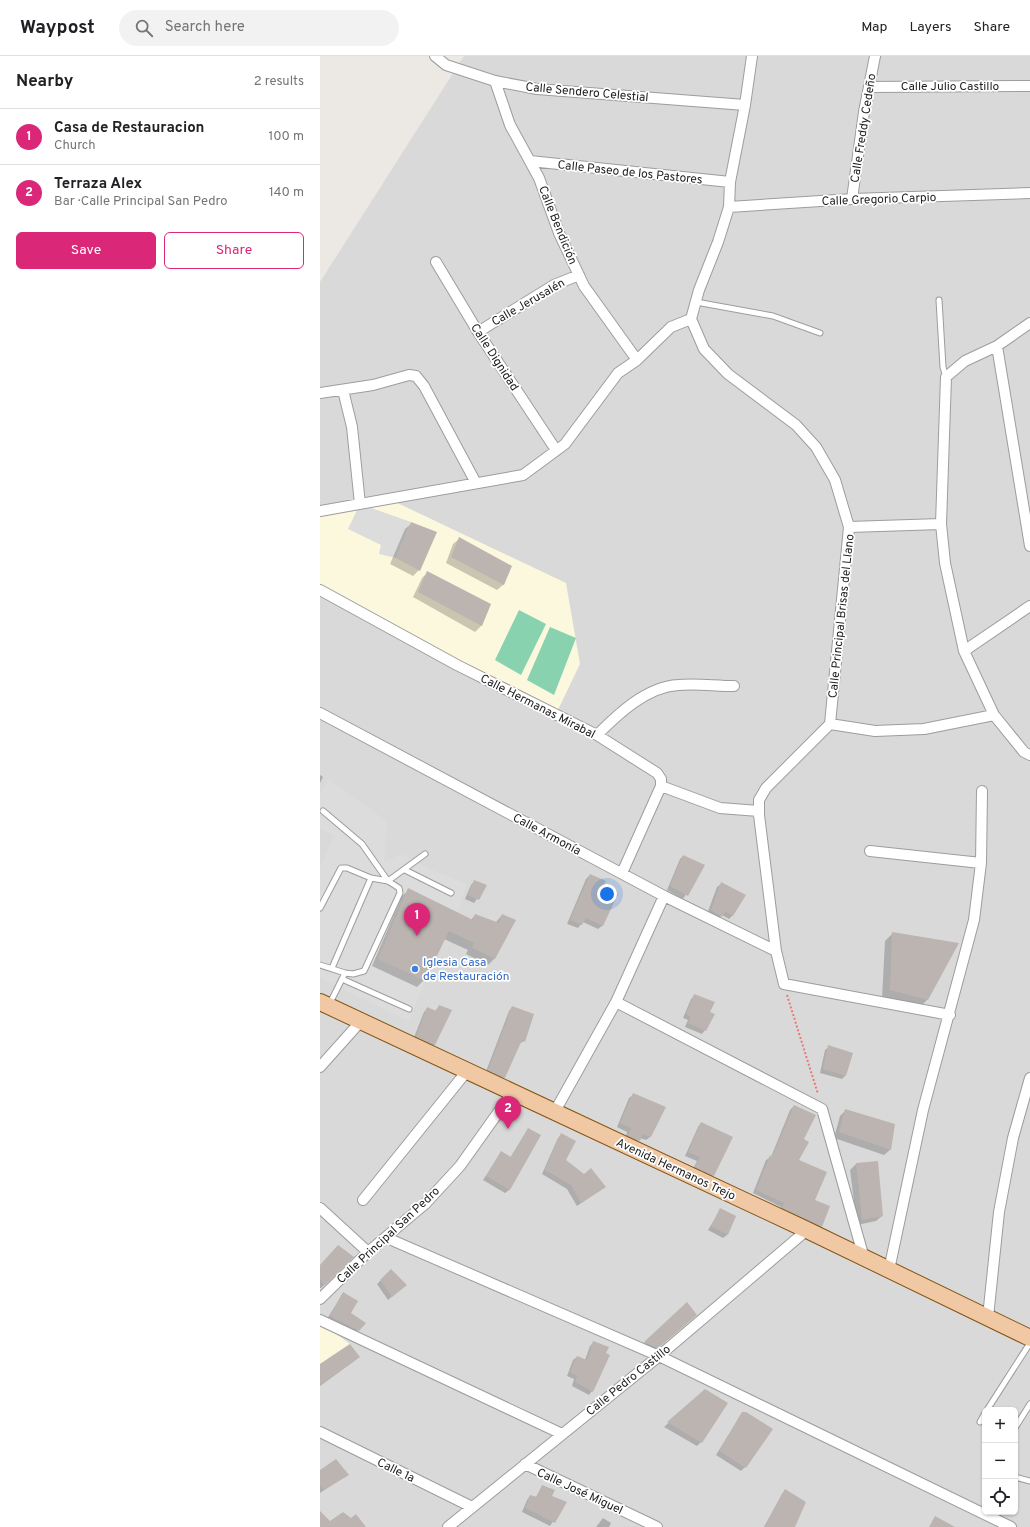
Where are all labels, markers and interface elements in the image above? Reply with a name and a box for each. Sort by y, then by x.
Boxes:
search box [119,10,399,46]
text: Waypost [20,16,95,40]
icon: search [133,17,155,39]
text: Search here [165,18,245,37]
text: Map [861,19,887,36]
text: Layers [909,19,951,36]
text: Share [973,19,1010,36]
text: Nearby [16,71,73,93]
street label: Calle Freddy Cedeño [847,72,881,184]
text: 2 results [254,74,304,90]
street label: Calle Julio Castillo [901,79,1000,95]
street label: Calle Sendero Celestial [525,80,649,106]
text: Casa de Restauracion [54,119,204,138]
text: 1 [26,129,32,145]
text: 100 m [268,129,304,145]
text: Church [54,138,96,154]
street label: Calle Paseo de los Pastores [557,157,703,189]
text: Terraza Alex [54,175,142,194]
street label: Calle Bendición [534,184,580,267]
text: 2 [25,185,33,201]
text: 140 m [269,185,304,201]
street label: Calle Gregorio Carpio [821,190,937,210]
text: Bar · Calle Principal San Pedro [54,194,227,210]
button: Save [16,232,156,269]
button: Share [164,232,304,269]
street label: Calle Jerusalén [489,275,568,330]
street label: Calle Dignidad [466,321,522,394]
street label: Calle Principal Brisas del Llano [825,533,859,699]
street label: Calle Hermanas Mirabal [477,671,598,743]
street label: Calle Armonía [510,810,583,860]
your location [597,884,617,904]
pin: 1 [404,903,430,936]
place label: Iglesia Casa de Restauración [423,955,510,985]
marker: Iglesia Casa de Restauración [410,964,420,974]
pin: 2 [495,1096,521,1129]
street label: Avenida Hermanos Trejo [613,1135,738,1205]
street label: Calle Principal San Pedro [334,1184,444,1288]
street label: Calle Pedro Castillo [583,1342,674,1420]
map controls [982,1407,1018,1515]
button: + [982,1407,1018,1443]
button: − [982,1443,1018,1479]
street label: Calle 1a [374,1455,417,1487]
street label: Calle José Miguel [534,1465,625,1519]
button: locate [982,1479,1018,1515]

